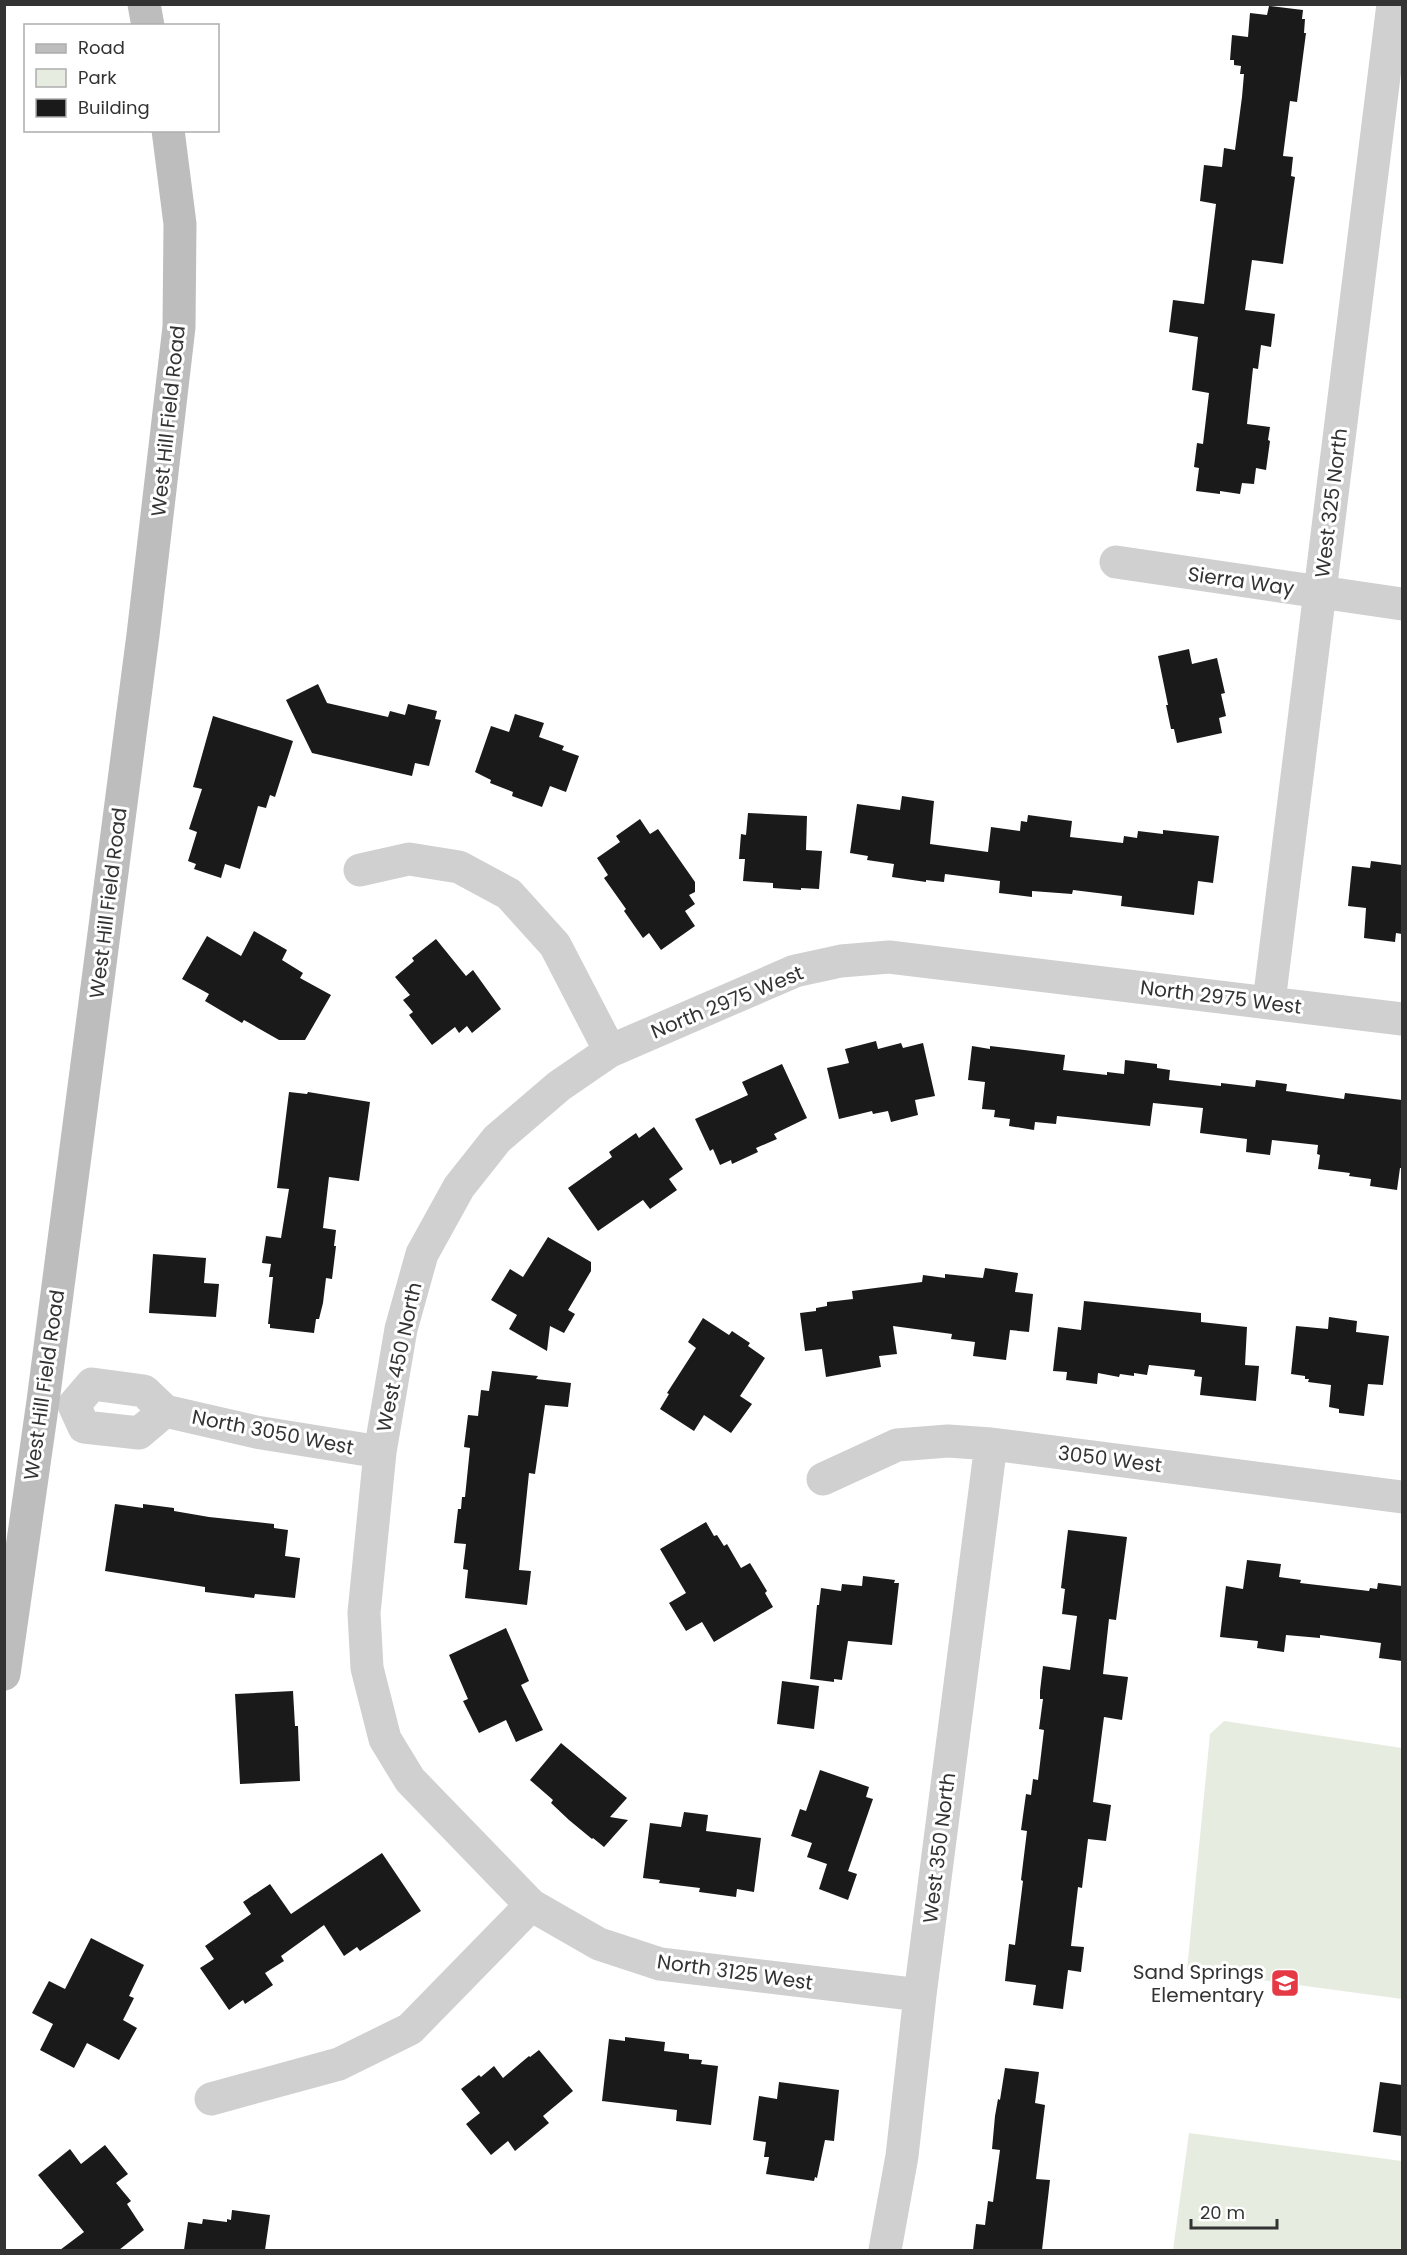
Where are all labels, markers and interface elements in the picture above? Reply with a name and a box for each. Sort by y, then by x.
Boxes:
legend [24,24,219,132]
text: Road [78,35,125,60]
text: Park [78,65,117,90]
text: Building [78,95,150,120]
street label: West Hill Field Road [144,324,192,518]
street label: West 325 North [1308,427,1354,579]
street label: Sierra Way [1186,560,1296,602]
street label: West Hill Field Road [82,806,134,1000]
street label: North 2975 West [647,959,807,1045]
street label: North 2975 West [1139,973,1303,1021]
street label: West 450 North [369,1280,429,1434]
street label: West Hill Field Road [17,1288,71,1482]
street label: North 3050 West [190,1403,356,1461]
street label: 3050 West [1056,1439,1164,1479]
street label: West 350 North [916,1771,962,1925]
street label: North 3125 West [655,1947,815,1997]
place label: Sand Springs Elementary [1133,1958,1264,2009]
school or university icon: Sand Springs Elementary [1269,1967,1301,1999]
scale bar [1191,2192,1276,2230]
text: 20 m [1200,2200,1245,2225]

